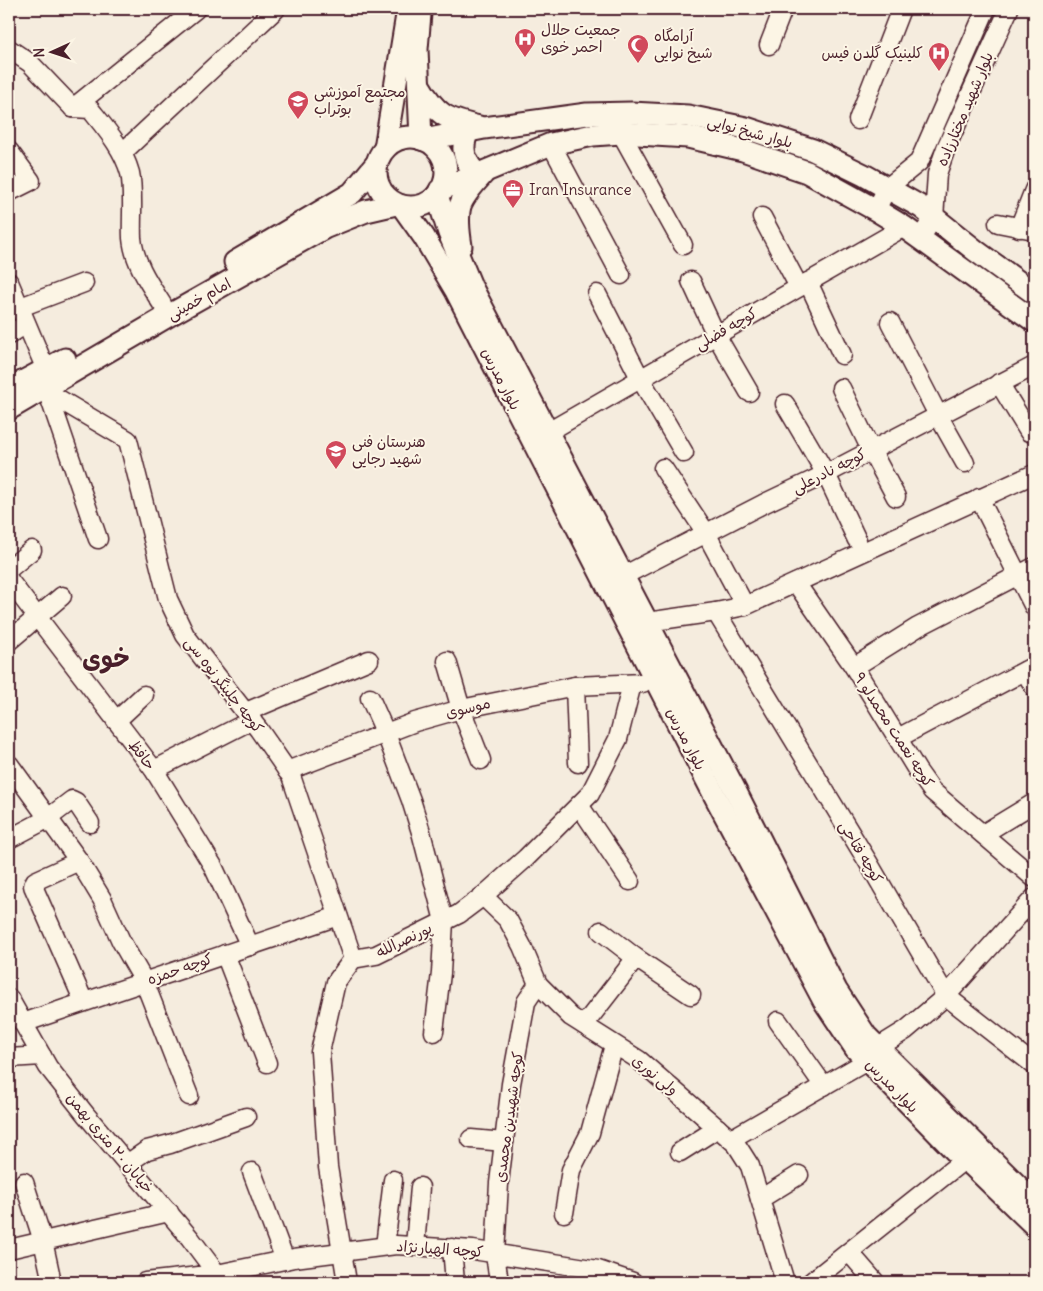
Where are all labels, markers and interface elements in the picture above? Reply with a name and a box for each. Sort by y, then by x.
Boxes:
place label: جمعیت حلال احمر خوی [541,20,620,56]
place label: آرامگاه شیخ نوایی [654,26,713,63]
hospital icon: جمعیت حلال احمر خوی [513,27,537,58]
north arrow [28,28,78,78]
mosque icon: آرامگاه شیخ نوایی [626,33,650,64]
hospital icon: کلینیک گلدن فیس [927,41,951,72]
place label: کلینیک گلدن فیس [822,43,923,62]
text: N [30,47,48,58]
street label: بلوار شهید مختارزاده [932,49,997,169]
place label: مجتمع آموزشی بوتراب [314,82,405,118]
school or university icon: مجتمع آموزشی بوتراب [286,89,310,120]
street label: بلوار شیخ نوایی [705,111,795,153]
office icon: Iran Insurance [501,178,525,209]
place label: Iran Insurance [529,180,632,199]
street label: امام خمینی [163,273,235,326]
street label: کوچه فضلی [691,303,761,355]
street label: بلوار مدرس [478,344,525,413]
place label: هنرستان فنی شهید رجایی [352,432,426,469]
school or university icon: هنرستان فنی شهید رجایی [324,439,348,470]
street label: کوچه نادرعلی [789,444,869,498]
street label: کوچه چلینگر نوه سی [180,633,268,737]
district label: خوی [82,642,130,674]
street label: کوچه نعمت محمدلو ۹ [849,669,939,791]
street label: موسوی [443,693,492,722]
street label: بلوار مدرس [663,704,710,773]
street label: حافظ [125,736,160,774]
street label: کوچه فتاحی [834,817,888,887]
street label: پورنصرالله [373,918,435,962]
street label: کوچه حمزه [145,949,215,989]
street label: کوچه شهیدین محمدی [490,1050,528,1184]
street label: ولی نوری [628,1050,682,1100]
street label: بلوار مدرس [862,1055,923,1117]
street label: خیابان ۲۰ متری بهمن [63,1088,158,1197]
street label: کوچه الهیارنژاد [396,1236,484,1262]

